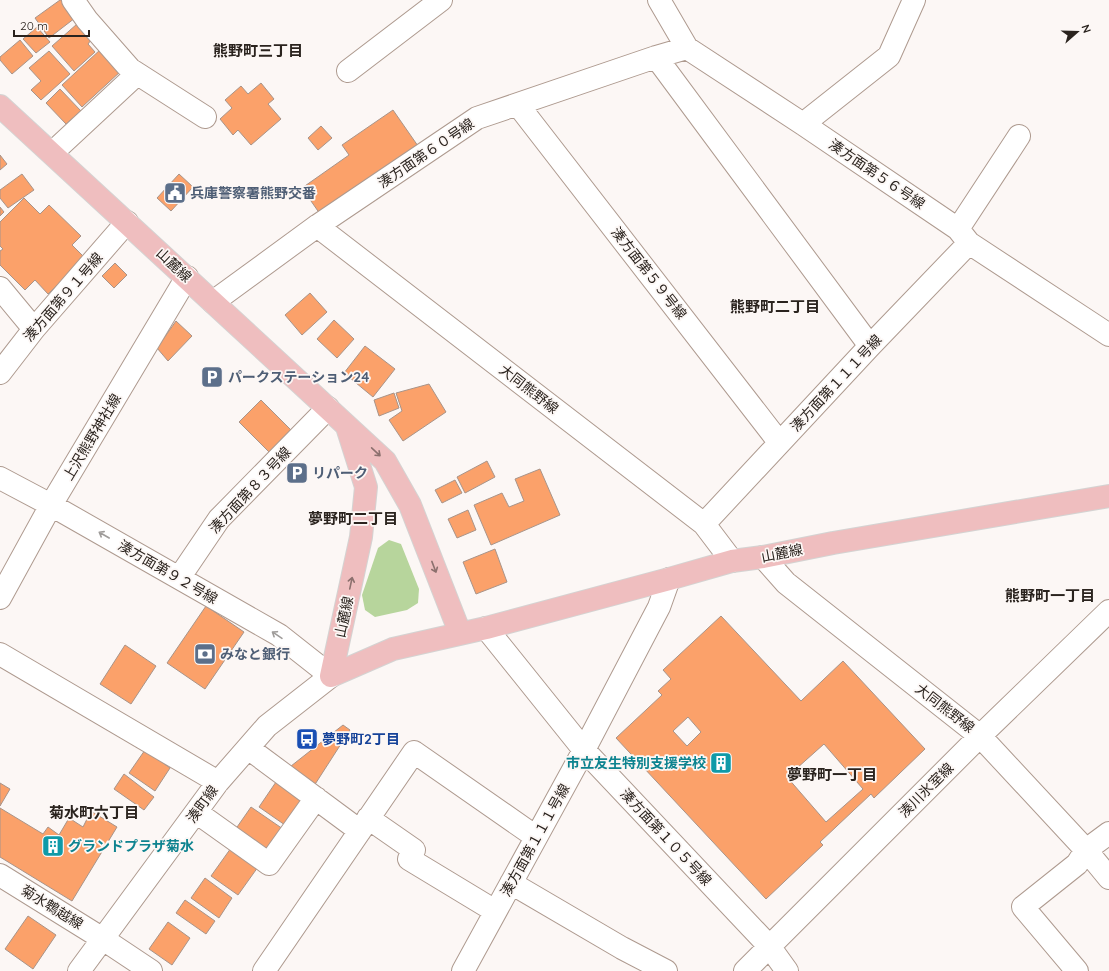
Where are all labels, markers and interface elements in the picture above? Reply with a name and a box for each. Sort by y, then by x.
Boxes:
scale bar [14,12,89,38]
north arrow [1057,12,1097,52]
text: 20 m [20,18,48,33]
text: N [1078,22,1094,35]
district label: 熊野町三丁目 [213,41,303,60]
street label: 湊方面第６０号線 [375,114,477,192]
street label: 湊方面第５６号線 [826,135,928,213]
public building icon: 兵庫警察署熊野交番 [162,180,188,206]
place label: 兵庫警察署熊野交番 [190,184,316,202]
street label: 湊方面第５９号線 [607,223,691,323]
street label: 山麓線 [153,244,195,286]
street label: 湊方面第９１号線 [19,249,107,345]
district label: 熊野町二丁目 [730,297,820,316]
street label: 湊方面第１１１号線 [786,331,886,435]
street label: 大同熊野線 [496,360,562,418]
parking icon: パークステーション24 [199,364,225,390]
place label: パークステーション24 [228,368,370,386]
street label: 上沢熊野神社線 [59,390,125,484]
street label: 湊方面第８３号線 [205,443,295,537]
one-way arrow [370,447,380,456]
parking icon: リパーク [284,460,310,486]
place label: リパーク [312,464,368,482]
district label: 夢野町二丁目 [308,509,398,528]
one-way arrow [98,531,110,539]
street label: 湊方面第９２号線 [115,536,221,608]
street label: 山麓線 [760,540,804,566]
one-way arrow [431,560,439,572]
one-way arrow [348,577,356,590]
district label: 熊野町一丁目 [1005,586,1095,605]
street label: 山麓線 [331,595,357,639]
one-way arrow [272,631,283,639]
bank icon: みなと銀行 [192,641,218,667]
place label: みなと銀行 [220,645,290,663]
street label: 大同熊野線 [912,679,978,737]
bus stop icon: 夢野町2丁目 [294,726,320,752]
place label: 夢野町2丁目 [322,730,400,748]
building icon: 市立友生特別支援学校 [708,750,734,776]
place label: 市立友生特別支援学校 [566,754,706,772]
street label: 湊川氷室線 [895,759,957,821]
district label: 夢野町一丁目 [787,765,877,784]
street label: 湊方面第１１１号線 [497,781,573,899]
street label: 湊町線 [182,782,222,826]
street label: 湊方面第１０５号線 [616,785,716,889]
district label: 菊水町六丁目 [49,803,139,822]
building icon: グランドプラザ菊水 [40,833,66,859]
place label: グランドプラザ菊水 [68,837,194,855]
street label: 菊水鵯越線 [18,881,86,933]

